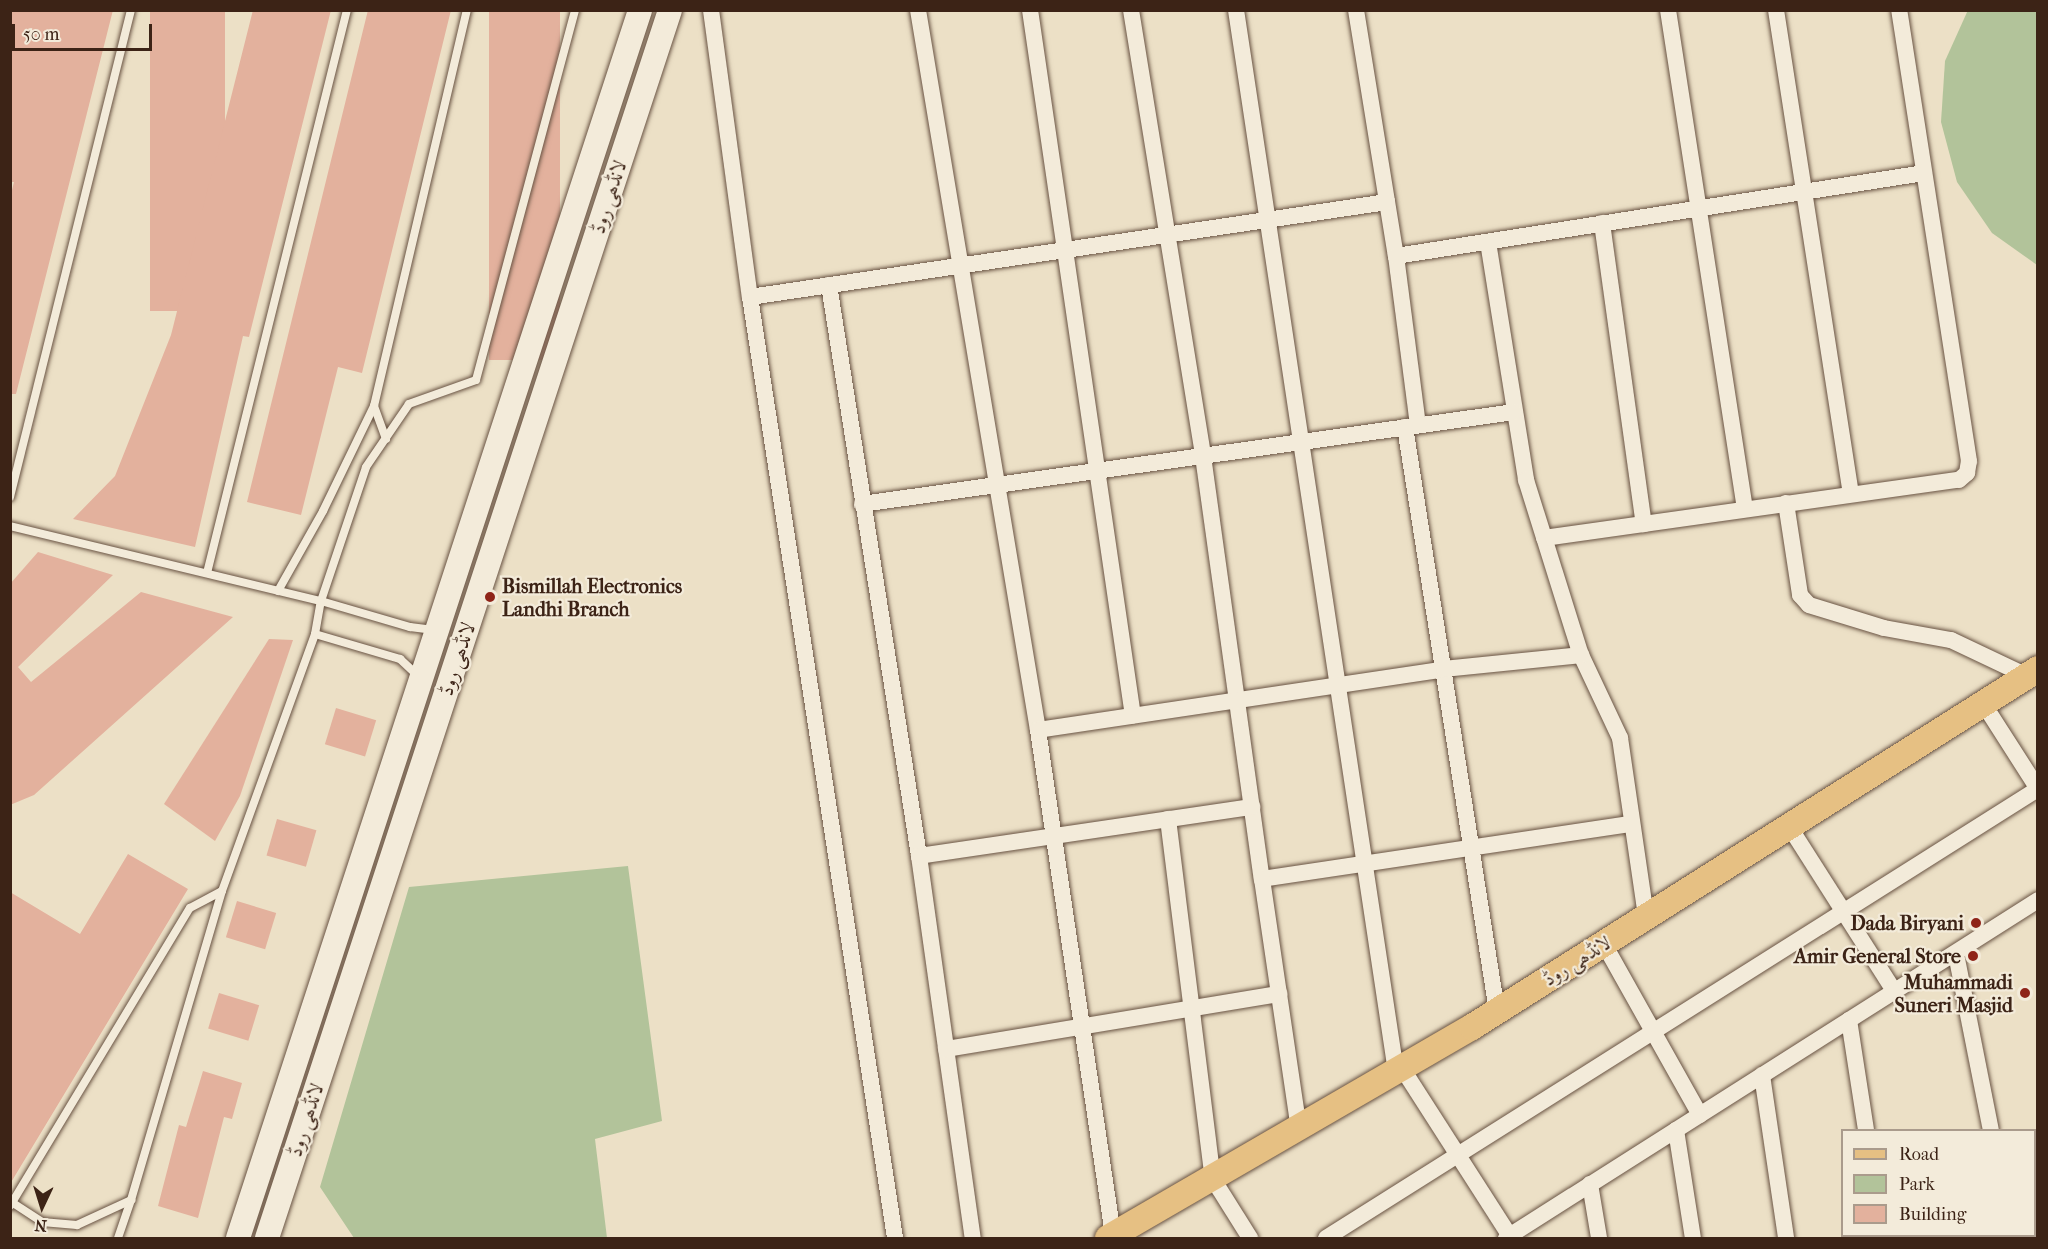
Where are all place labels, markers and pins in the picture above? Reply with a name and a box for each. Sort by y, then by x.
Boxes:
place label: Bismillah Electronics Landhi Branch [502,574,682,621]
marker: Bismillah Electronics Landhi Branch [483,590,497,604]
place label: Dada Biryani [1850,911,1964,935]
marker: Dada Biryani [1969,916,1983,930]
place label: Amir General Store [1794,944,1961,968]
marker: Amir General Store [1966,949,1980,963]
place label: Muhammadi Suneri Masjid [1895,970,2013,1017]
marker: Muhammadi Suneri Masjid [2018,986,2032,1000]

